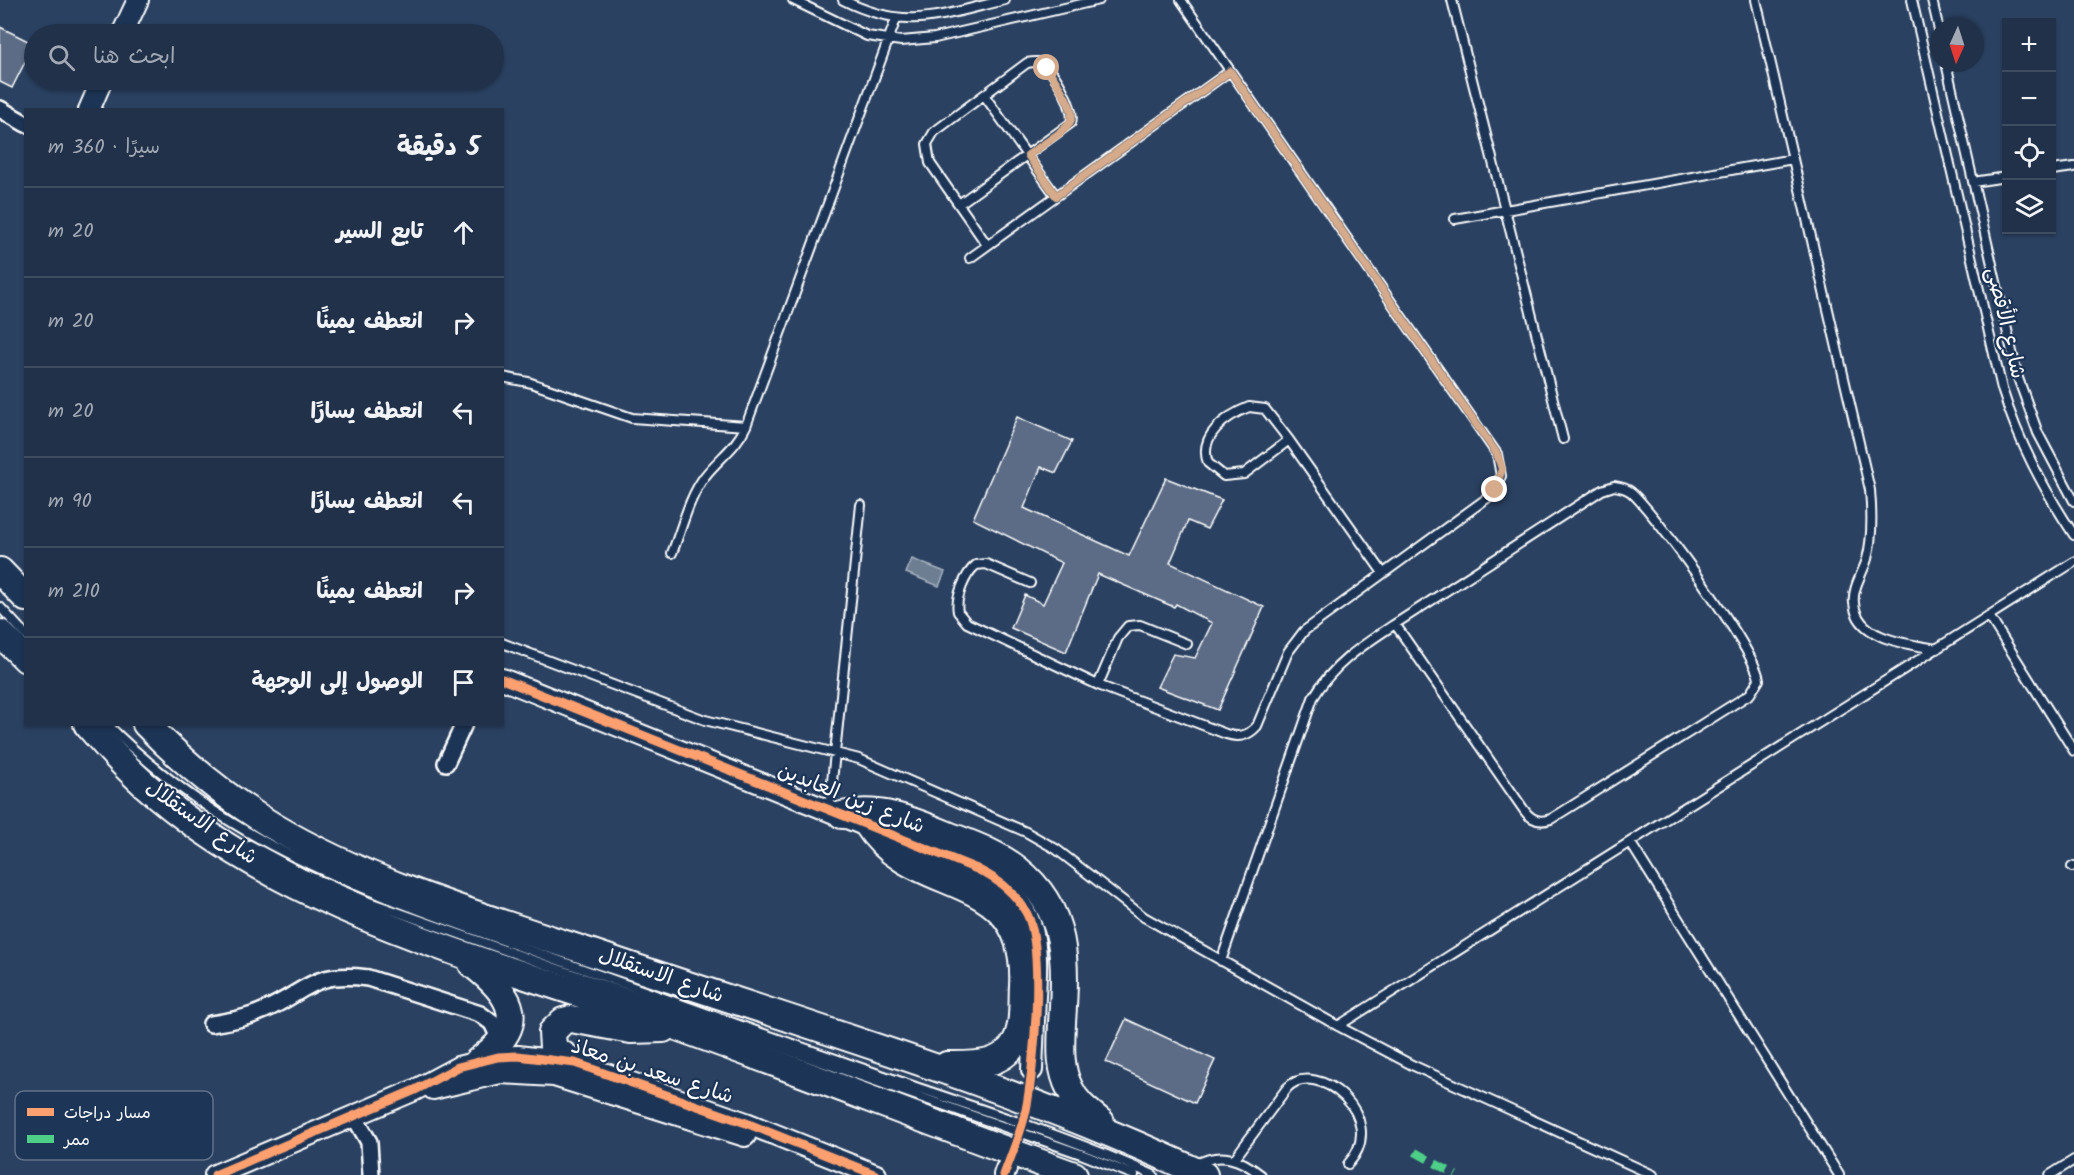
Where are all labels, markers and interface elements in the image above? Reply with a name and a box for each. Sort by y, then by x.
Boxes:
north arrow [1930,18,1984,72]
map controls [2002,18,2056,234]
button: + [2002,18,2056,72]
search box [24,24,504,90]
text: ابحث هنا [93,40,175,75]
icon: search [45,41,78,74]
route start [1033,54,1059,80]
button: − [2002,72,2056,126]
button: locate [2002,126,2056,180]
text: 5 دقيقة [397,127,480,169]
text: سيرًا · 360 m [48,132,160,164]
button: layers [2002,180,2056,234]
text: تابع السير [336,215,423,250]
text: 20 m [48,216,94,248]
icon: ahead [447,216,480,249]
street label: شارع الأقصى [1976,264,2034,382]
text: انعطف يمينًا [316,305,423,340]
text: 20 m [48,306,94,338]
icon: right [447,306,480,339]
text: انعطف يسارًا [311,395,423,430]
text: 20 m [48,396,94,428]
icon: left [447,396,480,429]
route end [1481,476,1507,502]
text: انعطف يسارًا [311,485,423,520]
text: 90 m [48,486,92,518]
icon: left [447,486,480,519]
text: انعطف يمينًا [316,575,423,610]
text: 210 m [48,576,100,608]
icon: right [447,576,480,609]
text: الوصول إلى الوجهة [251,665,423,700]
icon: arrive [447,666,480,699]
street label: شارع زين العابدين [772,754,930,844]
street label: شارع الاستقلال [138,772,264,874]
street label: شارع الاستقلال [594,939,728,1013]
street label: شارع سعد بن معاذ [567,1030,737,1114]
legend [15,1091,213,1160]
text: مسار دراجات [64,1101,151,1126]
text: ممر [62,1128,90,1153]

